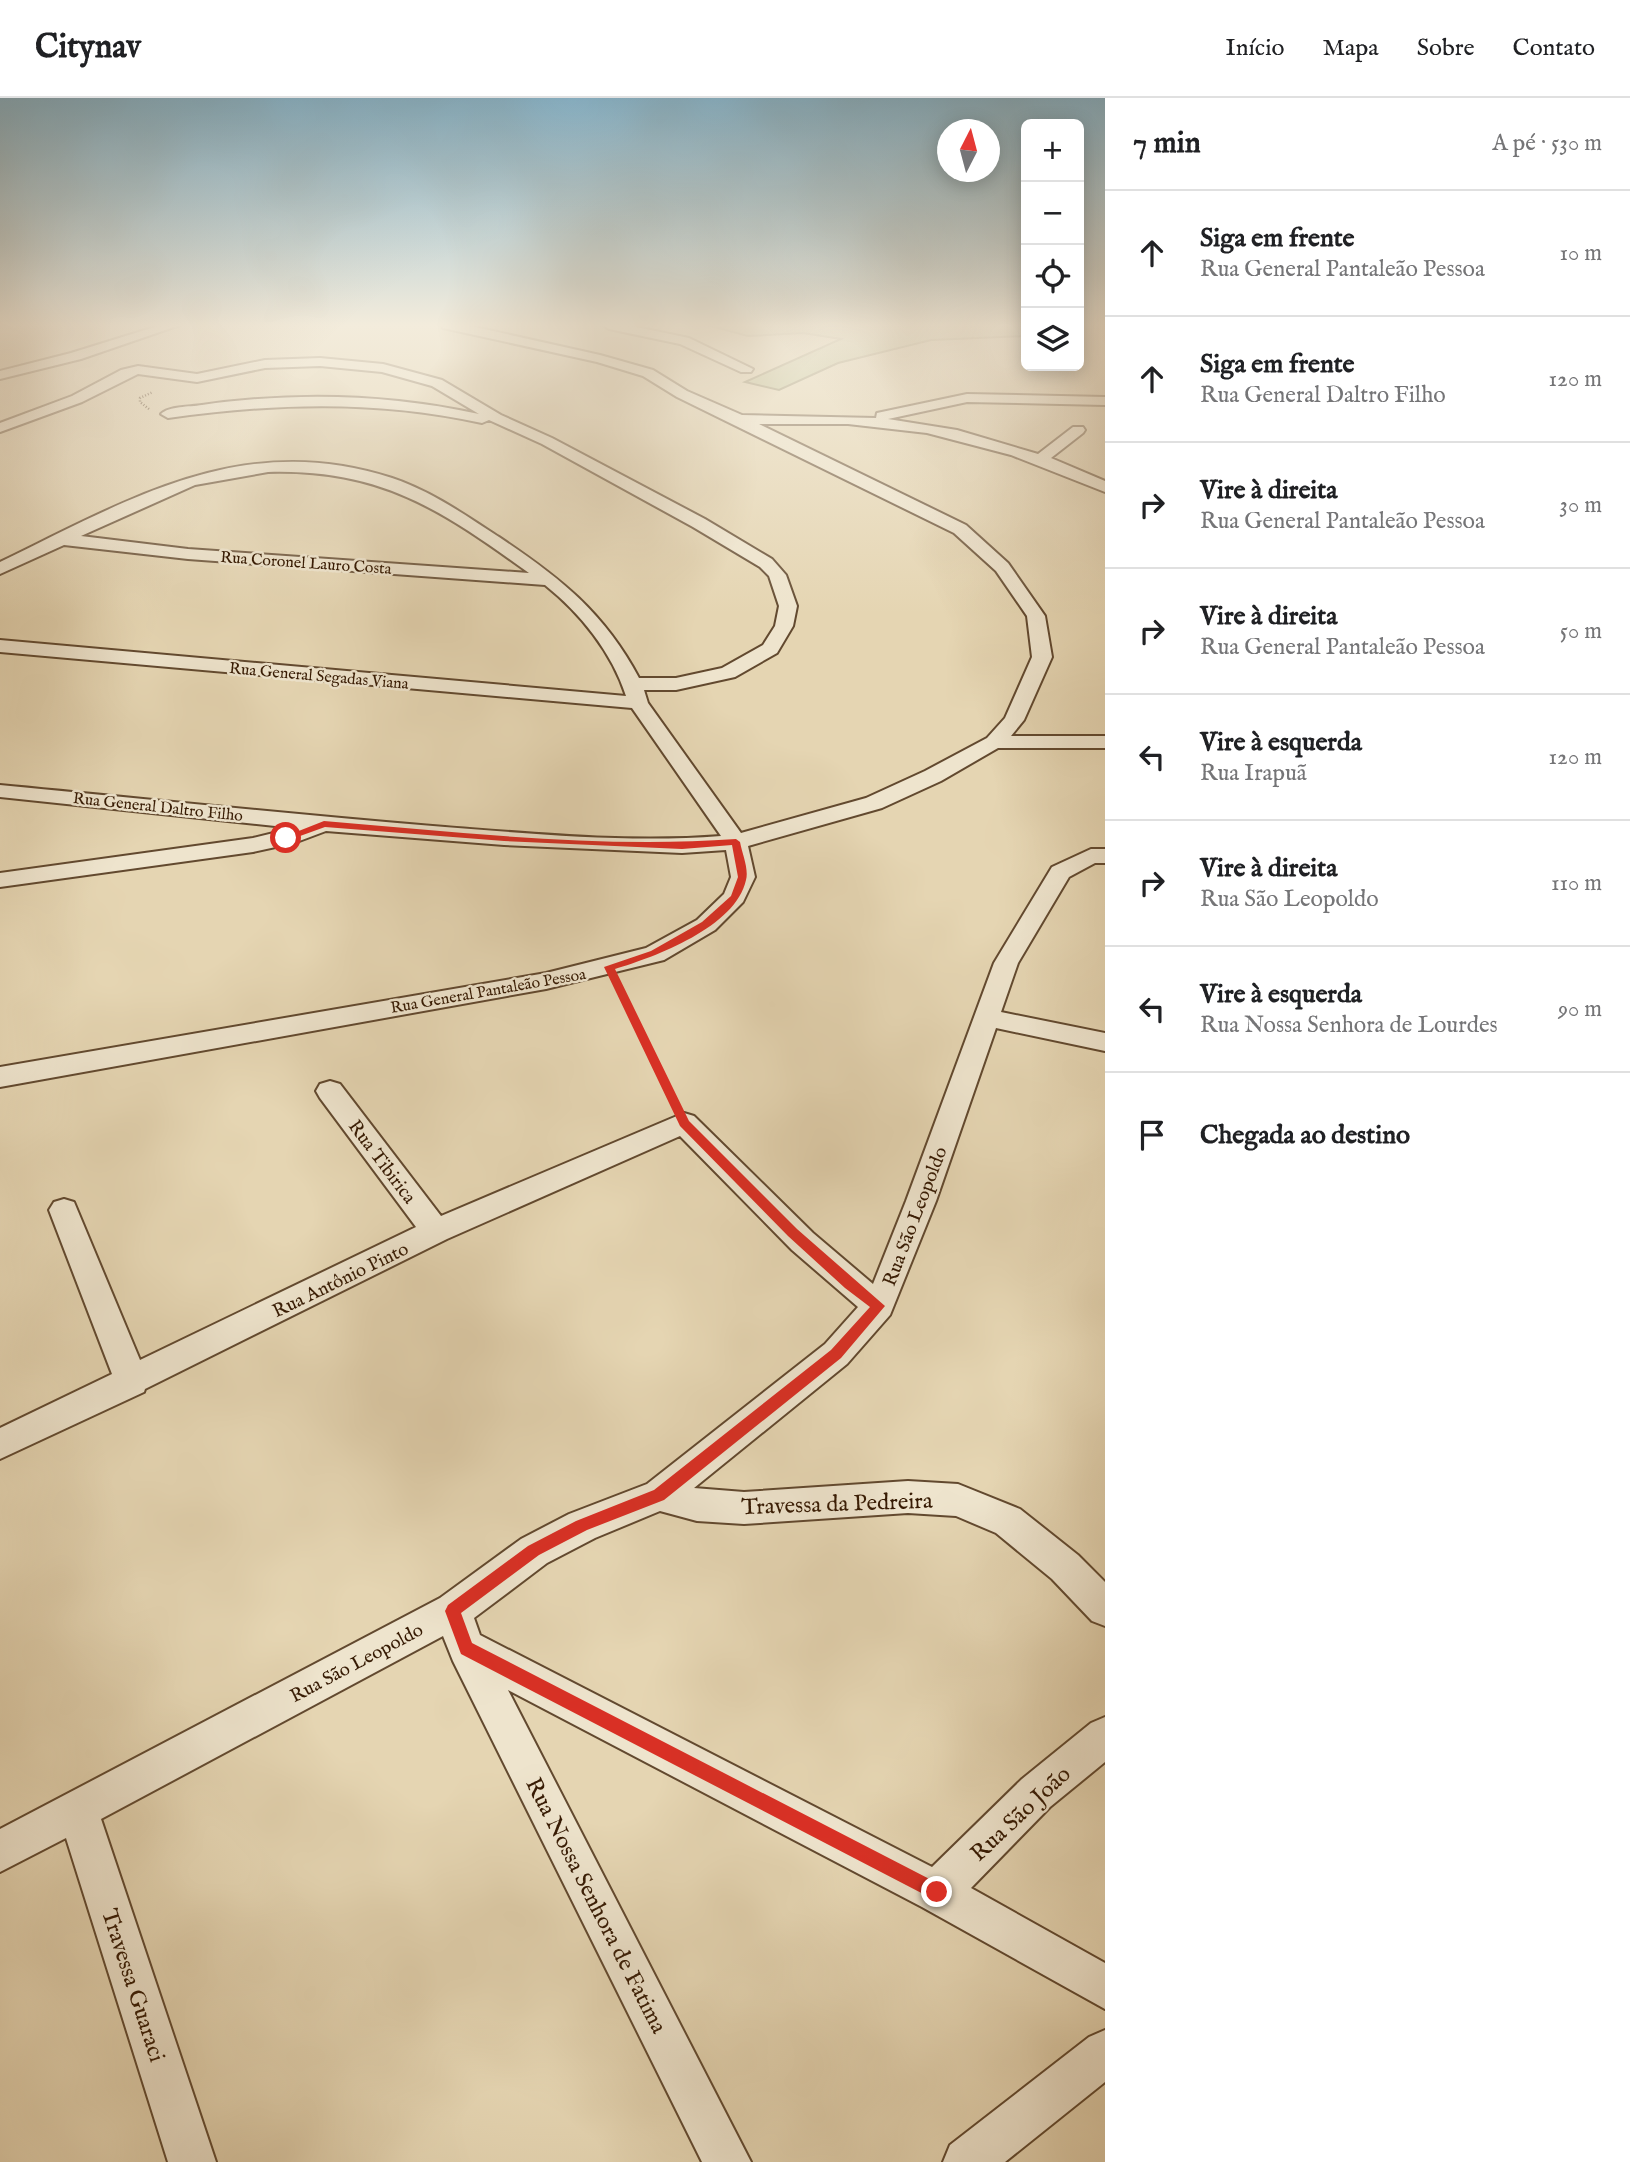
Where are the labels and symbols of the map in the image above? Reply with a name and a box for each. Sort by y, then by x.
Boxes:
north arrow [937,119,1000,182]
street label: Rua Coronel Lauro Costa [220,548,392,580]
street label: Rua General Segadas Viana [228,659,410,695]
street label: Rua General Daltro Filho [72,789,244,827]
route start [270,822,301,853]
street label: Rua General Pantaleão Pessoa [389,965,588,1019]
street label: Rua Tibirica [342,1115,421,1210]
street label: Rua São Leopoldo [878,1144,954,1290]
street label: Rua Antônio Pinto [269,1237,413,1324]
street label: Travessa da Pedreira [741,1487,933,1522]
street label: Rua São Leopoldo [286,1619,428,1709]
street label: Rua São João [965,1760,1077,1868]
street label: Rua Nossa Senhora de Fatima [518,1773,673,2039]
route end [921,1876,952,1907]
street label: Travessa Guaraci [94,1905,171,2066]

